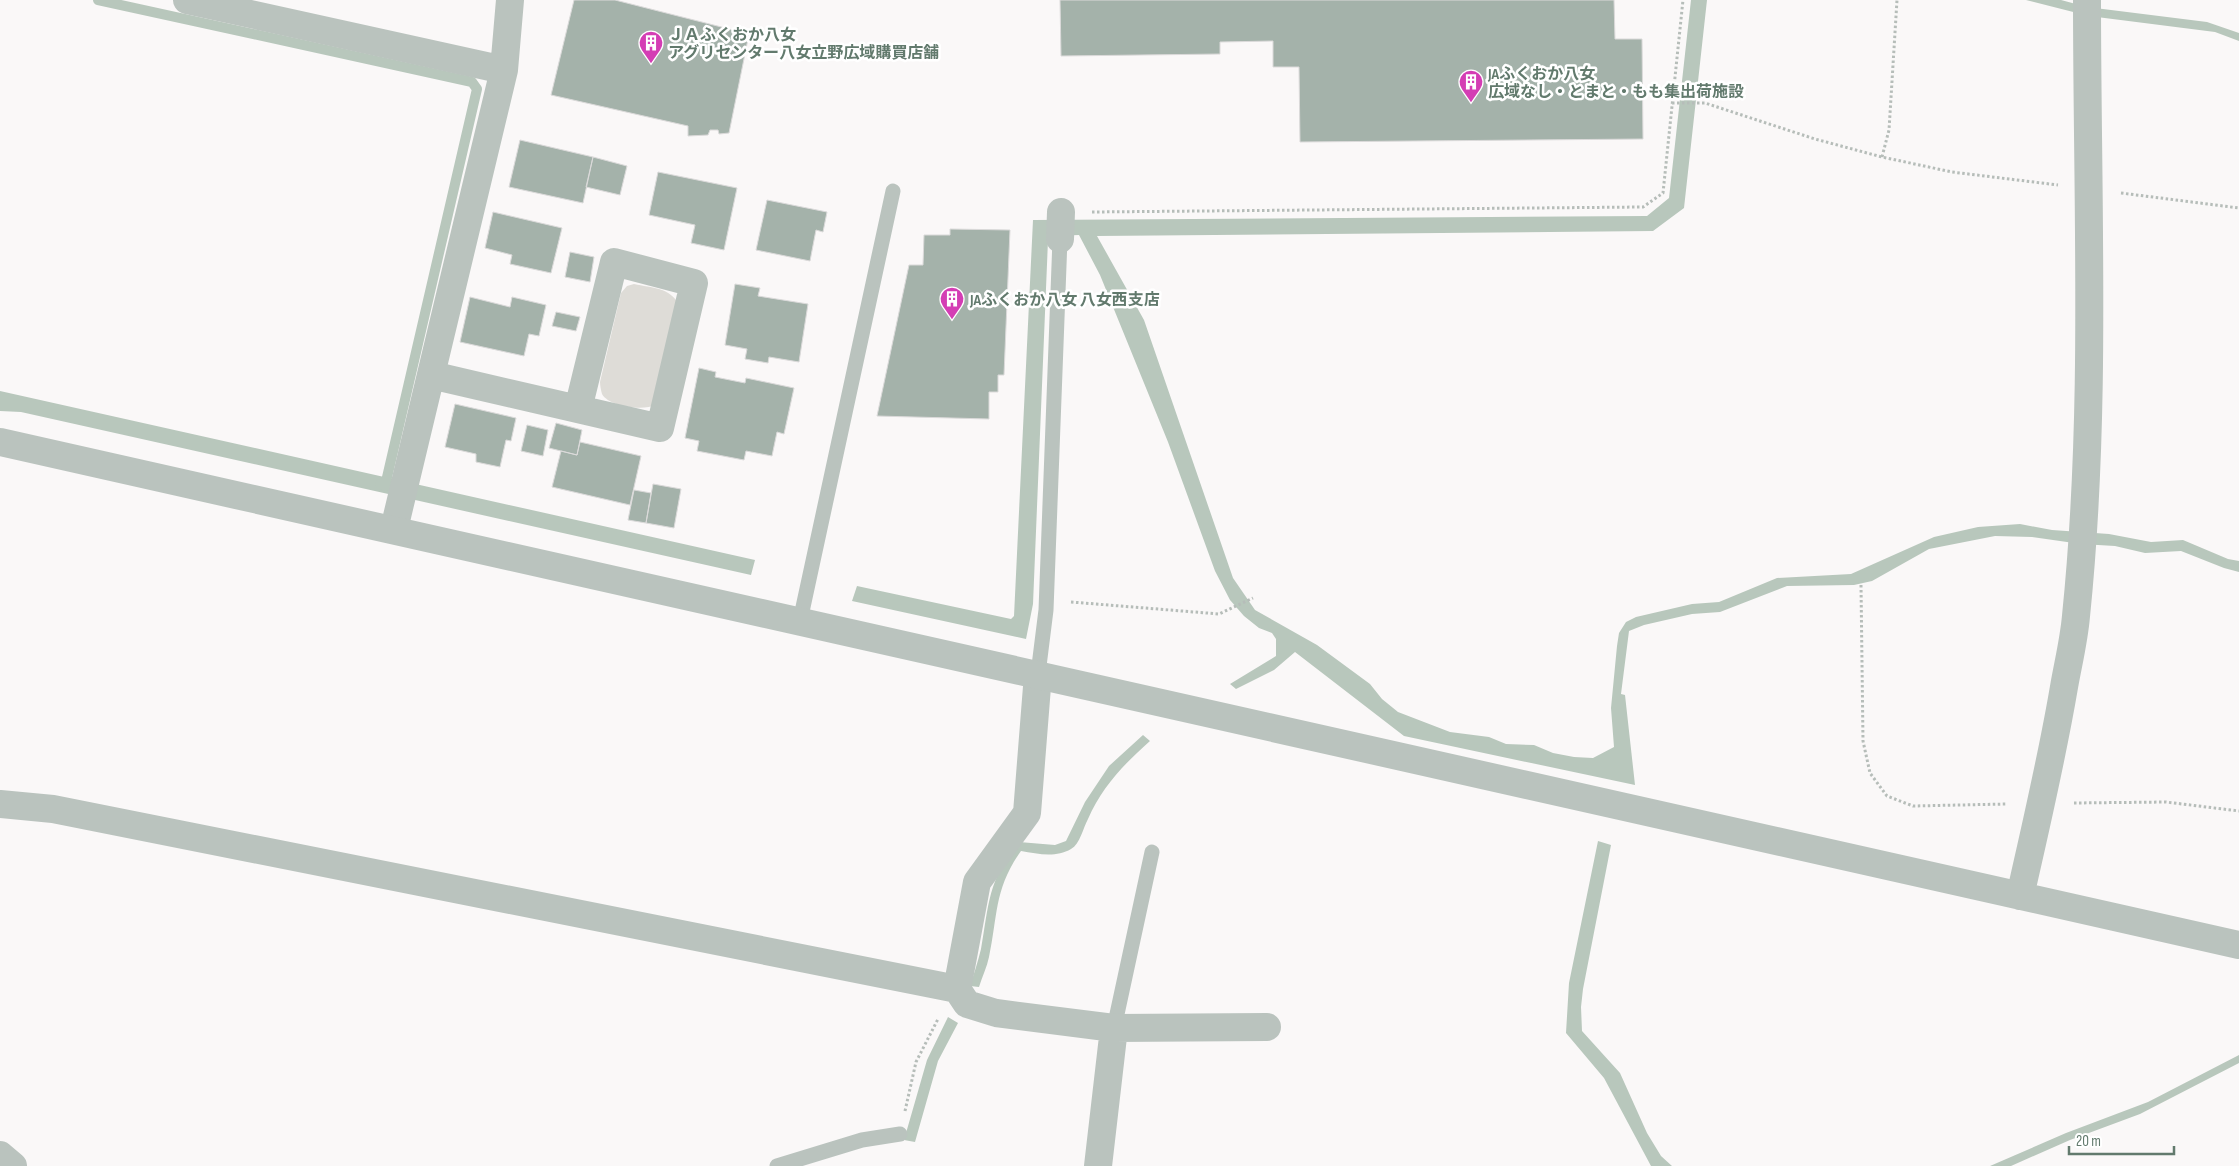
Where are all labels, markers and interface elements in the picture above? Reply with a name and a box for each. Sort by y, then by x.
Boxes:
place label: ＪＡふくおか八女 アグリセンター八女立野広域購買店舗 [668,26,939,63]
building icon: ＪＡふくおか八女 アグリセンター八女立野広域購買店舗 [638,30,664,64]
place label: JAふくおか八女 広域なし・とまと・もも集出荷施設 [1487,65,1744,102]
building icon: JAふくおか八女 広域なし・とまと・もも集出荷施設 [1458,69,1484,103]
building icon: JAふくおか八女 八女西支店 [939,286,965,320]
place label: JAふくおか八女 八女西支店 [969,291,1160,310]
scale bar [2069,1124,2174,1156]
text: 20 m [2076,1132,2101,1151]

